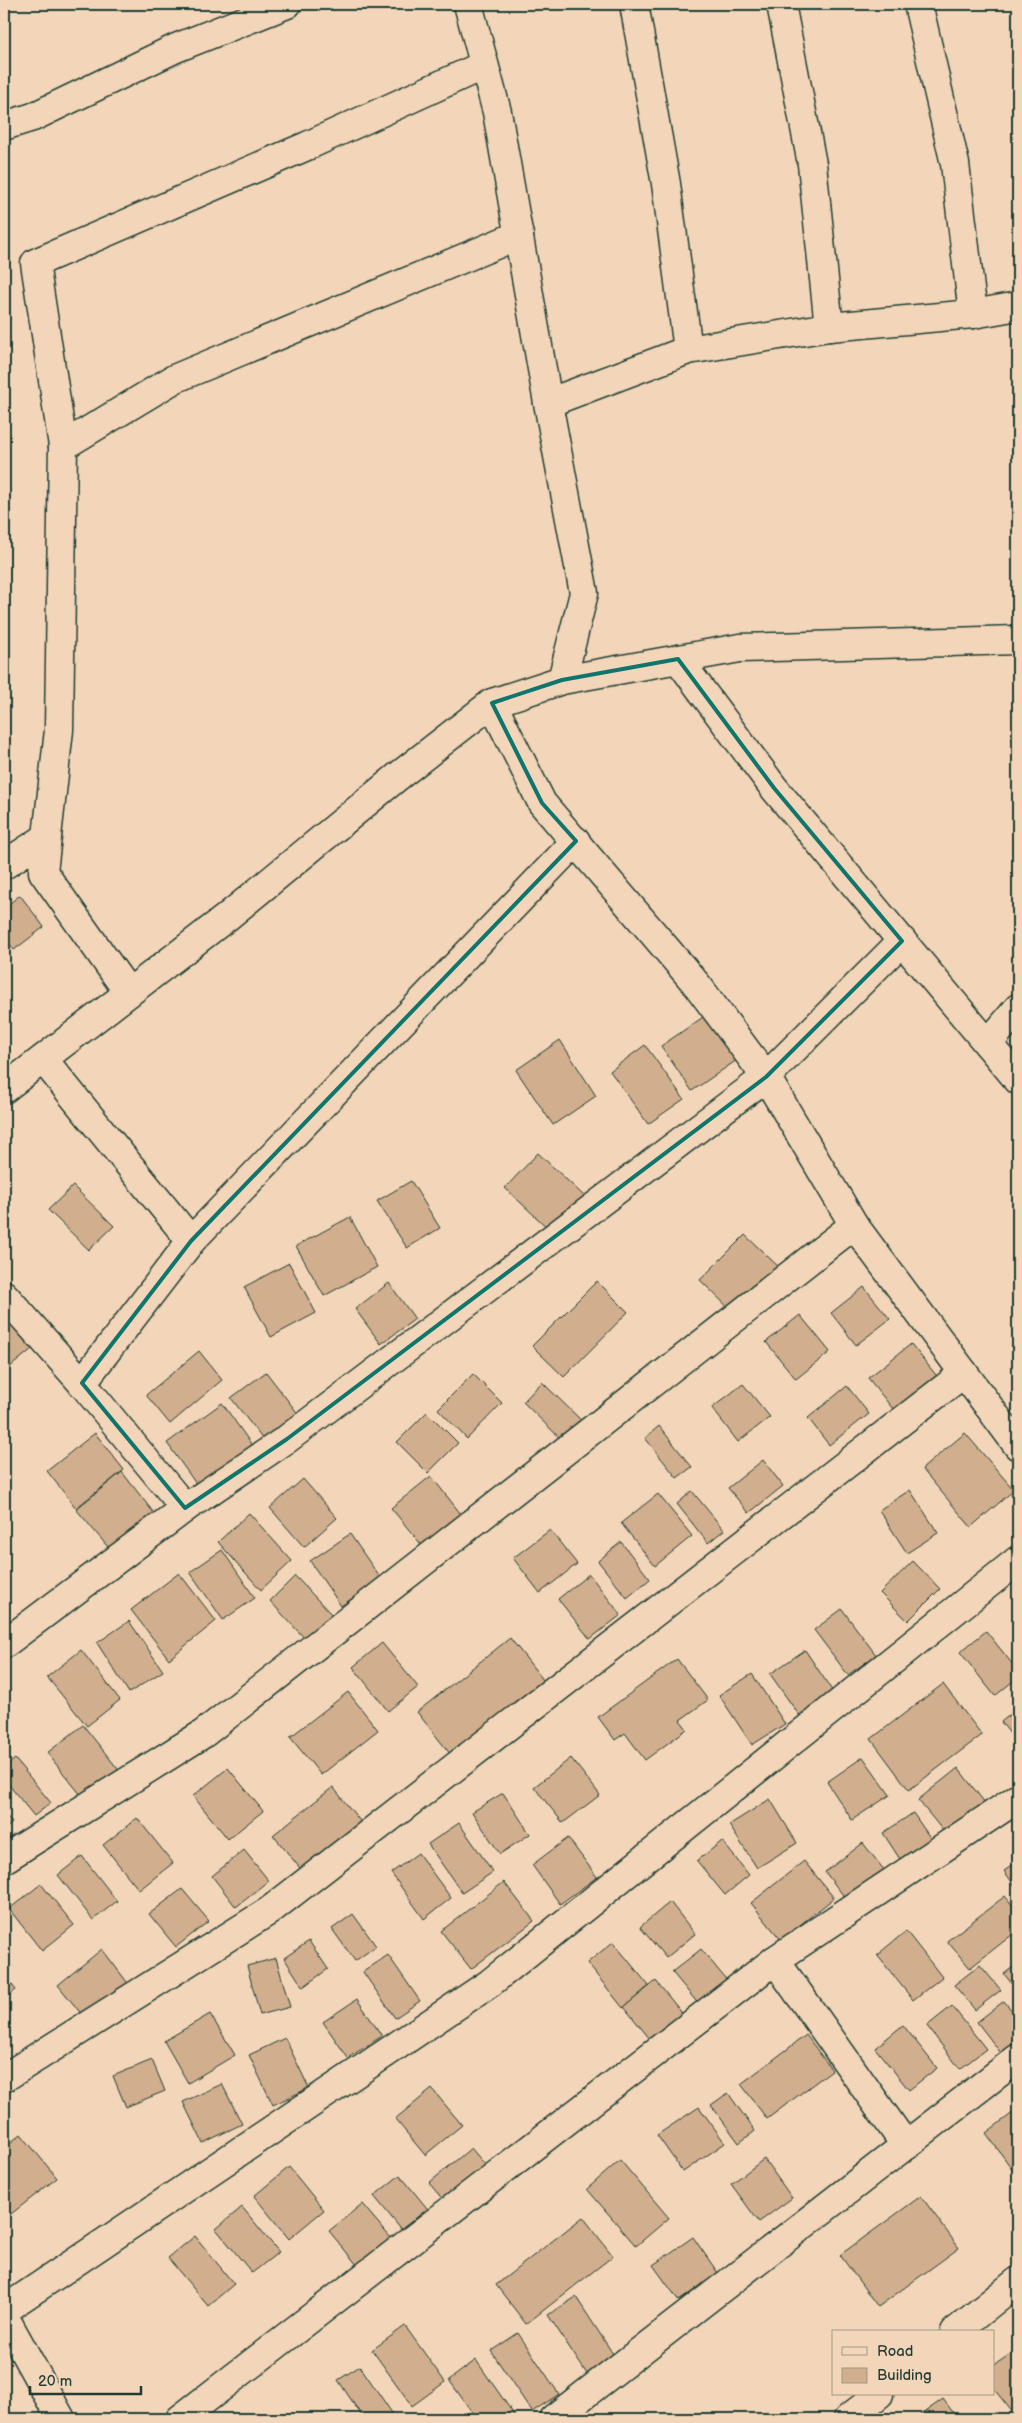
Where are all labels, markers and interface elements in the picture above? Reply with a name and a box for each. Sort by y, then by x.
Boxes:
legend [832,2330,994,2396]
text: Road [877,2342,913,2361]
scale bar [30,2363,141,2395]
text: Building [877,2366,932,2385]
text: 20 m [38,2372,72,2391]

